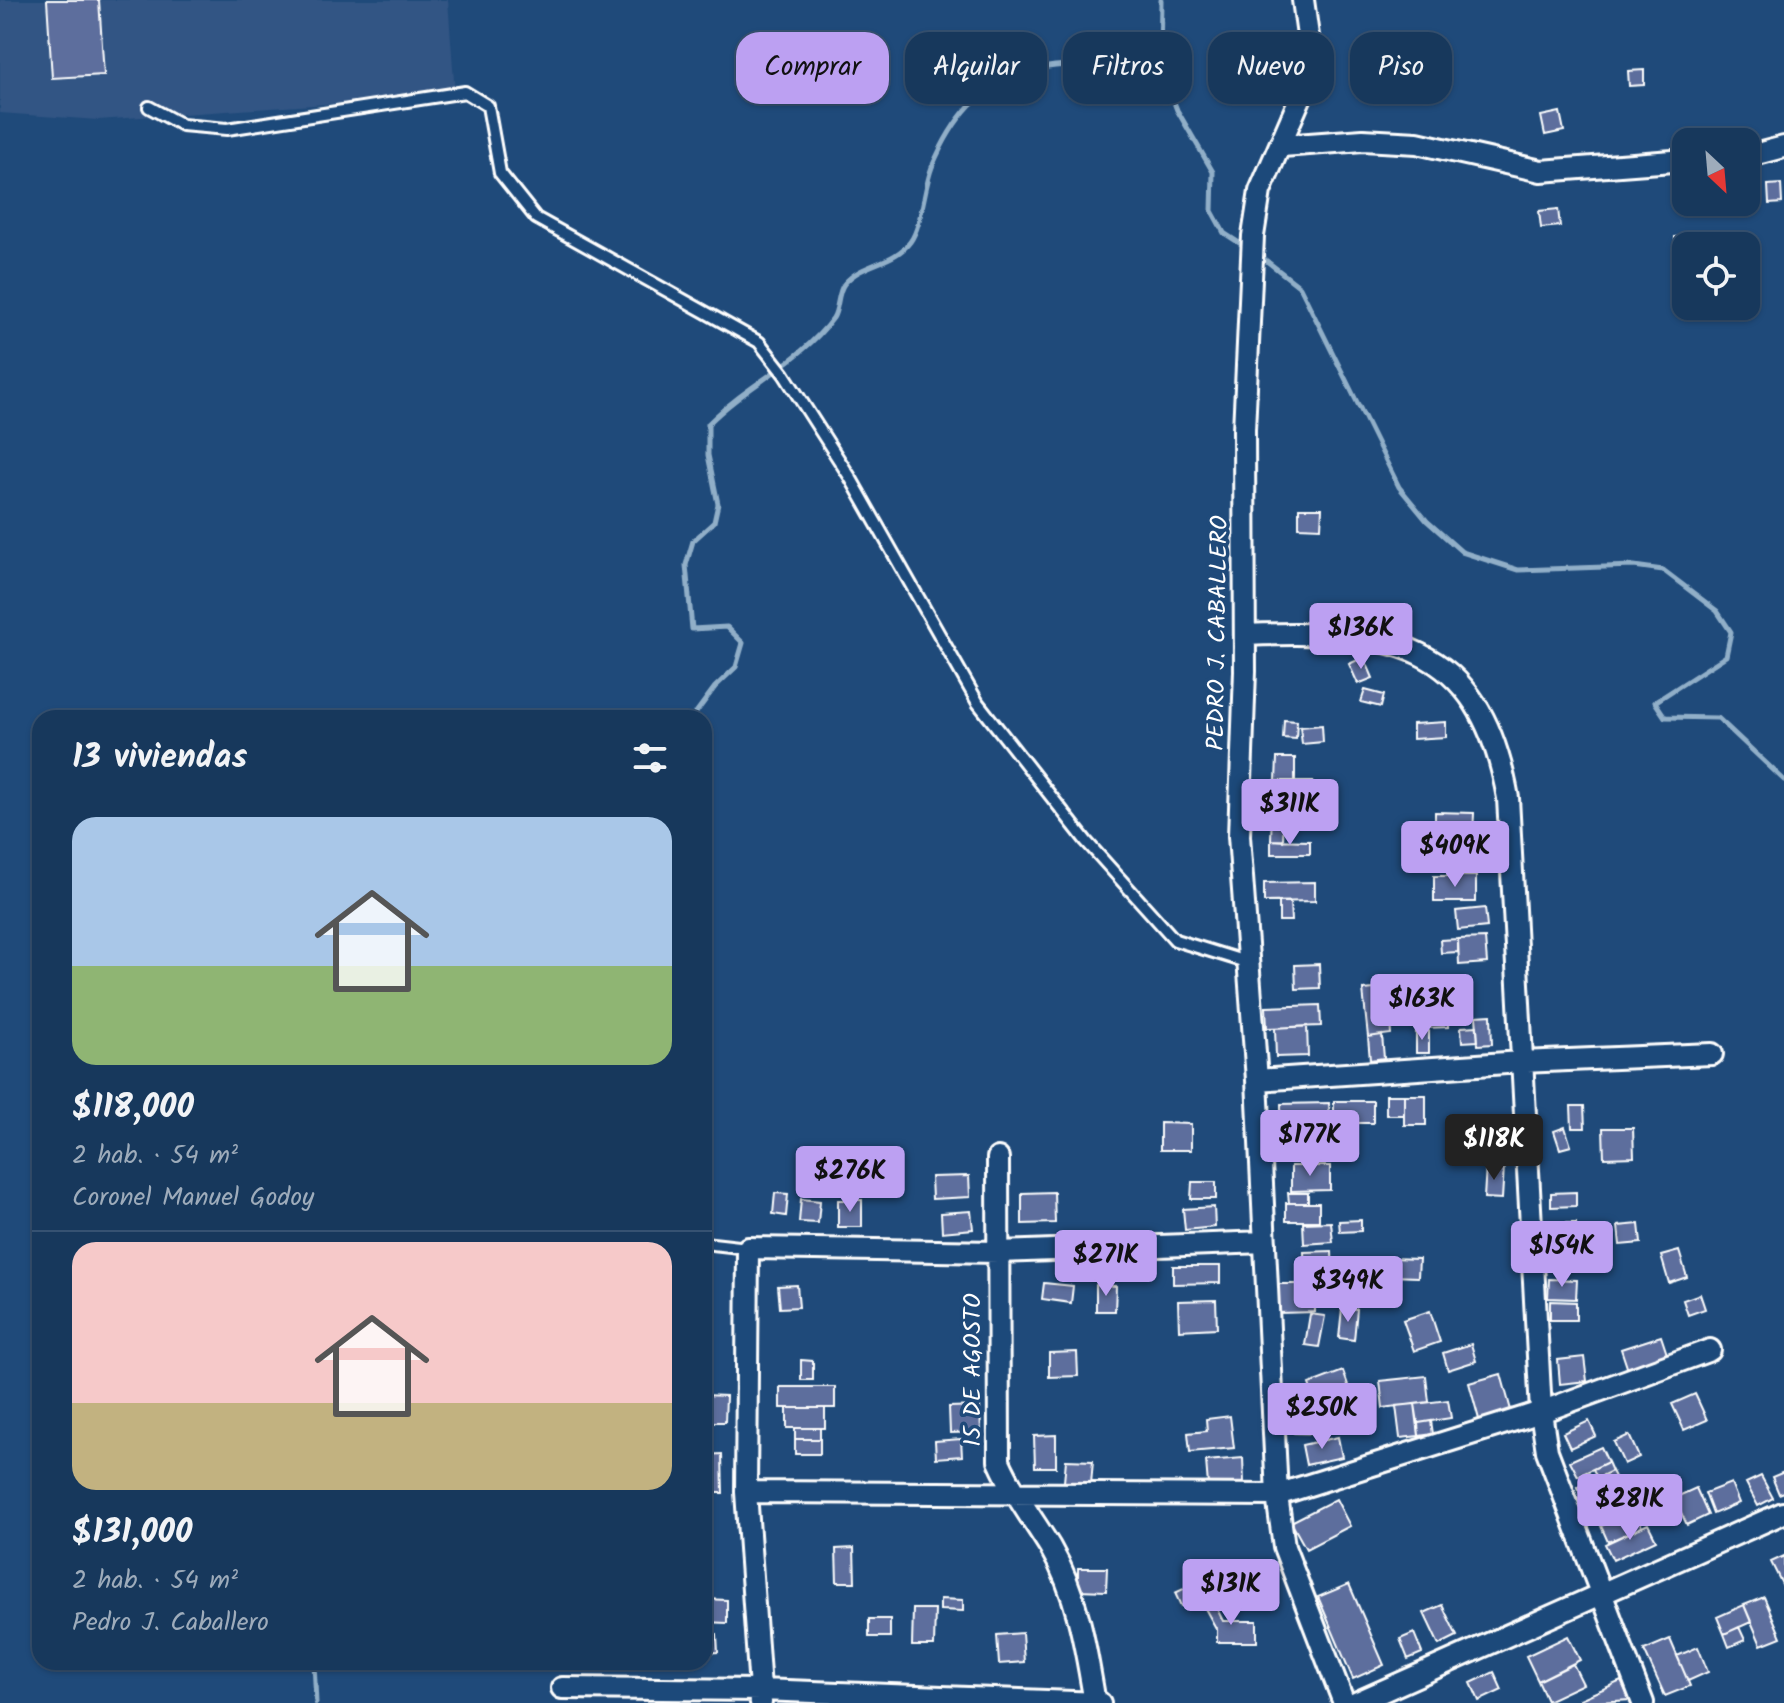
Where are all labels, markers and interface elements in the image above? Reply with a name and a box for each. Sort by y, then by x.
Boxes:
chip: Comprar [736,32,889,104]
chip: Alquilar [905,32,1047,104]
chip: Filtros [1063,32,1192,104]
chip: Nuevo [1208,32,1334,104]
chip: Piso [1350,32,1452,104]
north arrow [1672,128,1760,216]
map controls [1672,128,1760,320]
button: locate [1672,232,1760,320]
street label: PEDRO J. CABALLERO [1197,515,1240,751]
pin: $136K [1305,603,1417,671]
text: $136K [1327,608,1395,650]
text: 13 viviendas [72,731,247,785]
icon: filters [628,736,672,780]
pin: $311K [1234,779,1346,847]
text: $311K [1260,784,1320,826]
pin: $409K [1399,821,1511,889]
text: $409K [1419,826,1491,868]
icon: home [300,869,444,1013]
pin: $163K [1366,974,1478,1042]
text: $163K [1388,979,1456,1021]
text: $118,000 [72,1081,194,1135]
pin: $177K [1254,1110,1366,1178]
pin: $118K [1438,1114,1550,1182]
text: $177K [1278,1115,1342,1157]
text: $118K [1463,1119,1525,1161]
text: 2 hab. · 54 m² [72,1135,238,1177]
pin: $276K [794,1146,906,1214]
text: $276K [814,1151,886,1193]
text: Coronel Manuel Godoy [72,1177,314,1219]
pin: $154K [1506,1221,1618,1289]
text: $154K [1529,1226,1595,1268]
pin: $271K [1050,1230,1162,1298]
text: $271K [1073,1235,1139,1277]
pin: $349K [1292,1256,1404,1324]
text: $349K [1312,1261,1384,1303]
street label: 15 DE AGOSTO [954,1293,993,1447]
icon: home [300,1294,444,1438]
pin: $250K [1266,1383,1378,1451]
text: $250K [1286,1388,1358,1430]
pin: $281K [1574,1474,1686,1542]
text: $281K [1595,1479,1665,1521]
text: $131,000 [72,1506,193,1560]
pin: $131K [1175,1559,1287,1627]
text: 2 hab. · 54 m² [72,1560,238,1602]
text: $131K [1201,1564,1261,1606]
text: Pedro J. Caballero [72,1602,269,1644]

